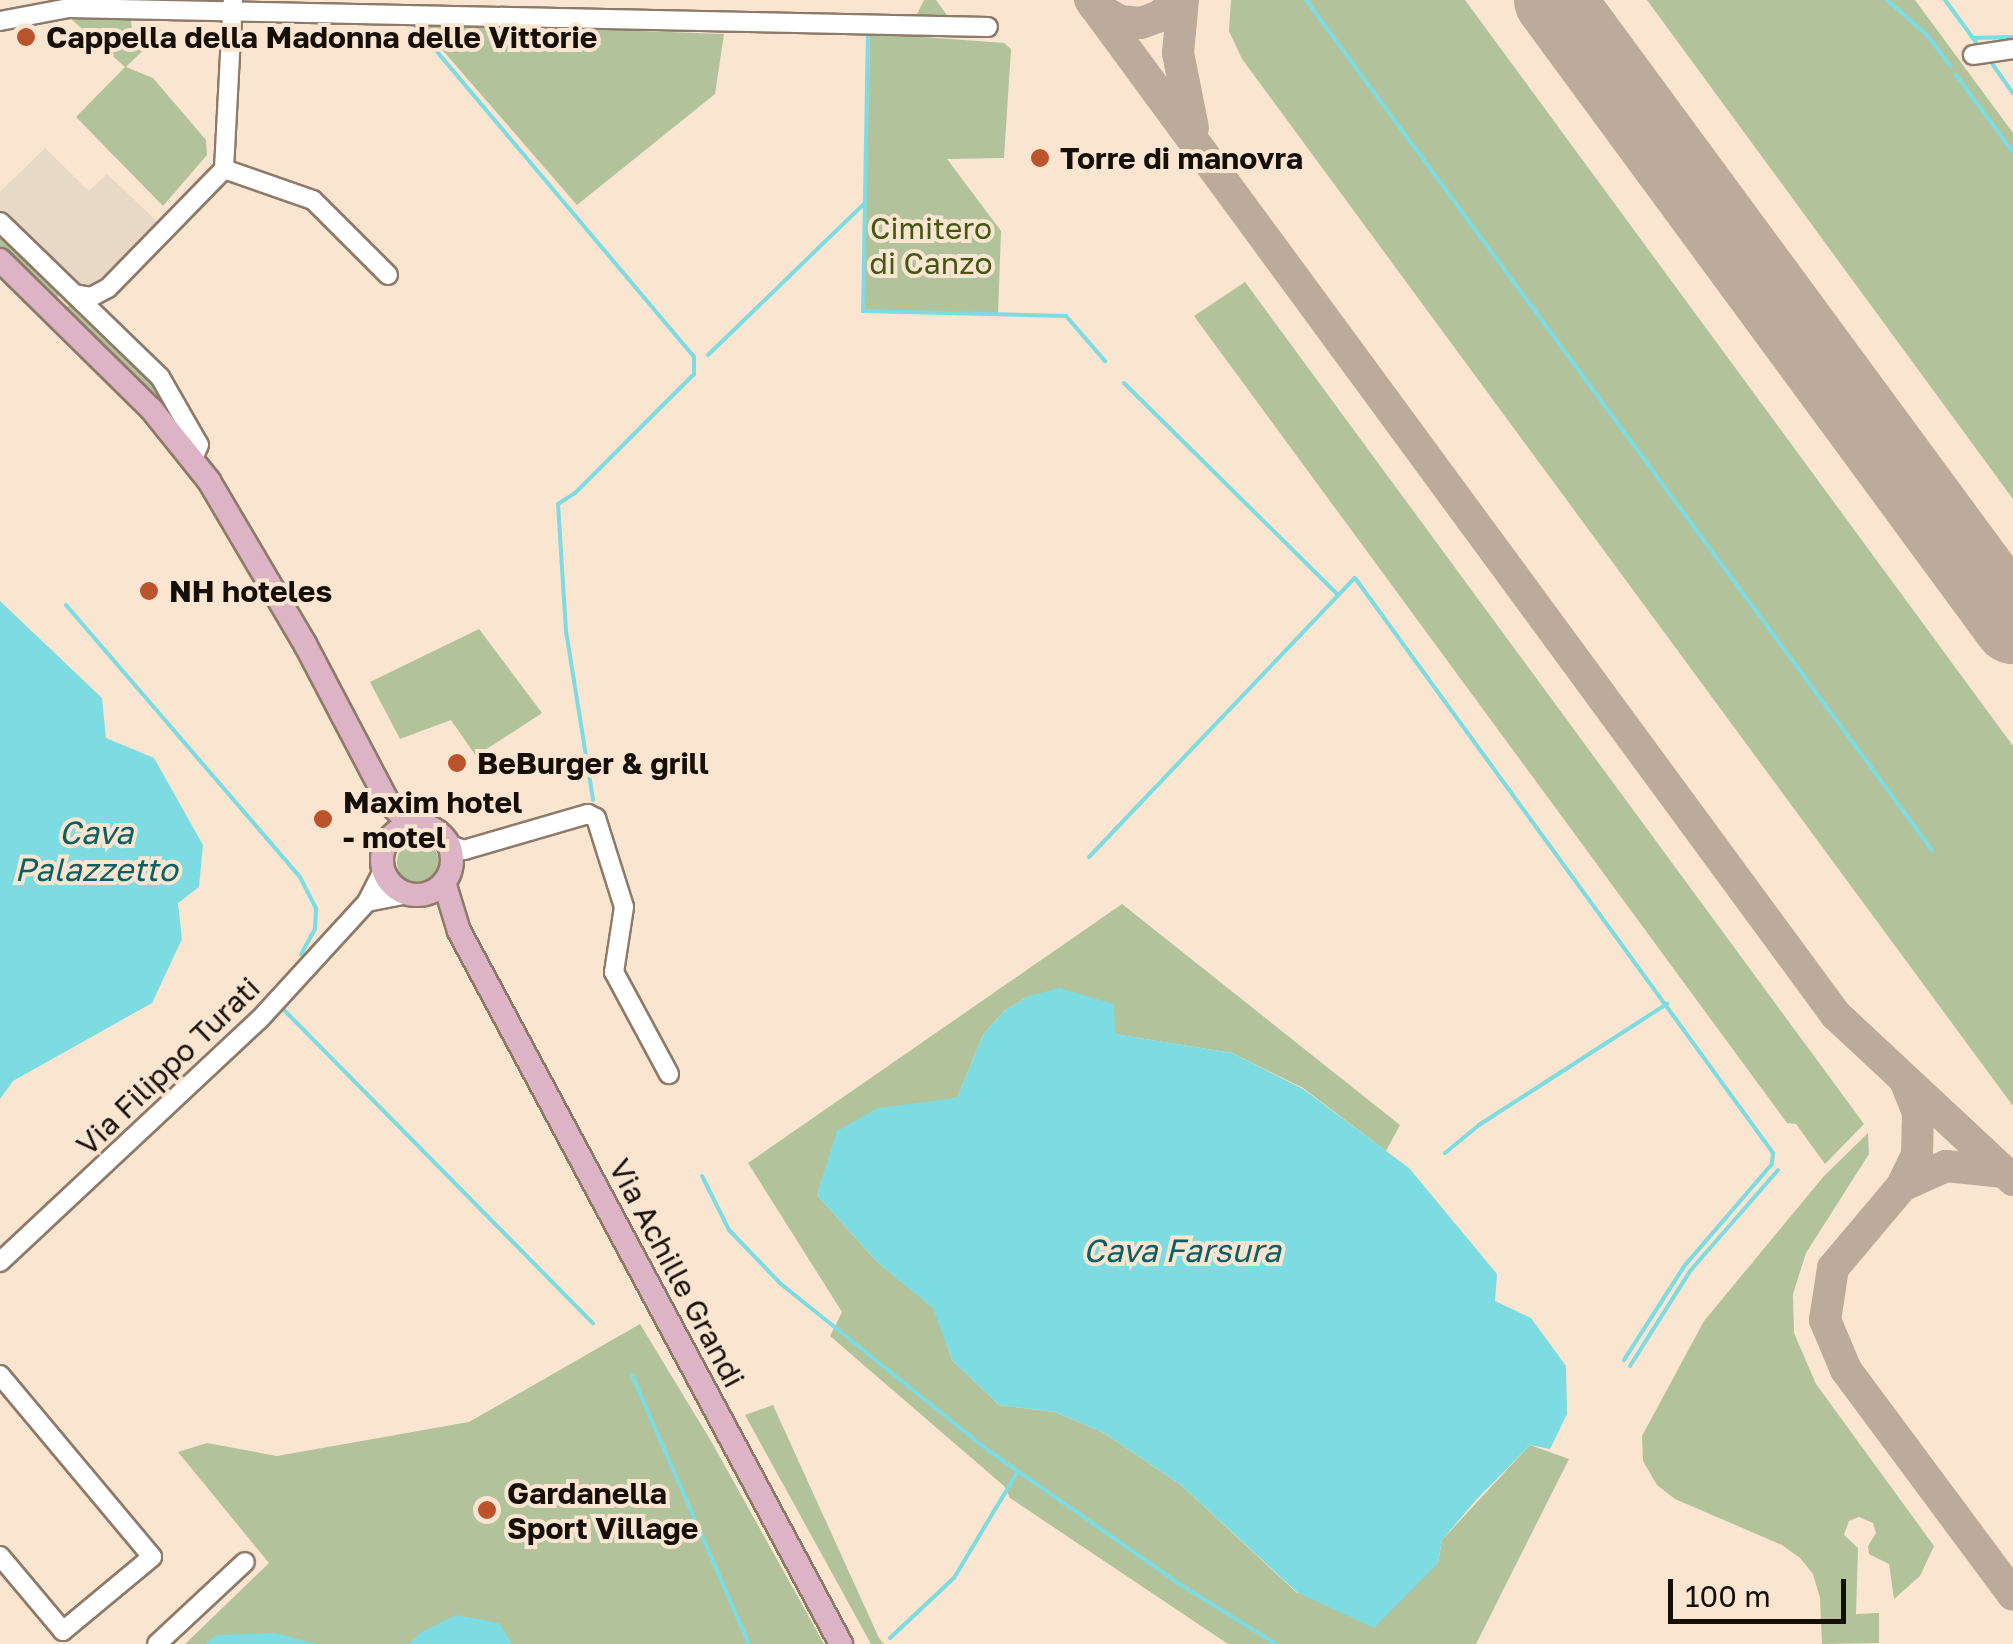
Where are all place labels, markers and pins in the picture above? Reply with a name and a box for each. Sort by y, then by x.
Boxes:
place label: Cappella della Madonna delle Vittorie [46,19,597,55]
marker: Cappella della Madonna delle Vittorie [15,26,37,48]
place label: Torre di manovra [1060,140,1303,176]
marker: Torre di manovra [1029,147,1051,169]
place label: NH hoteles [169,573,332,609]
marker: NH hoteles [138,580,160,602]
place label: BeBurger & grill [477,745,709,781]
marker: BeBurger & grill [446,752,468,774]
place label: Maxim hotel - motel [343,784,522,854]
marker: Maxim hotel - motel [312,808,334,830]
place label: Gardanella Sport Village [507,1475,699,1546]
marker: Gardanella Sport Village [476,1499,498,1521]

